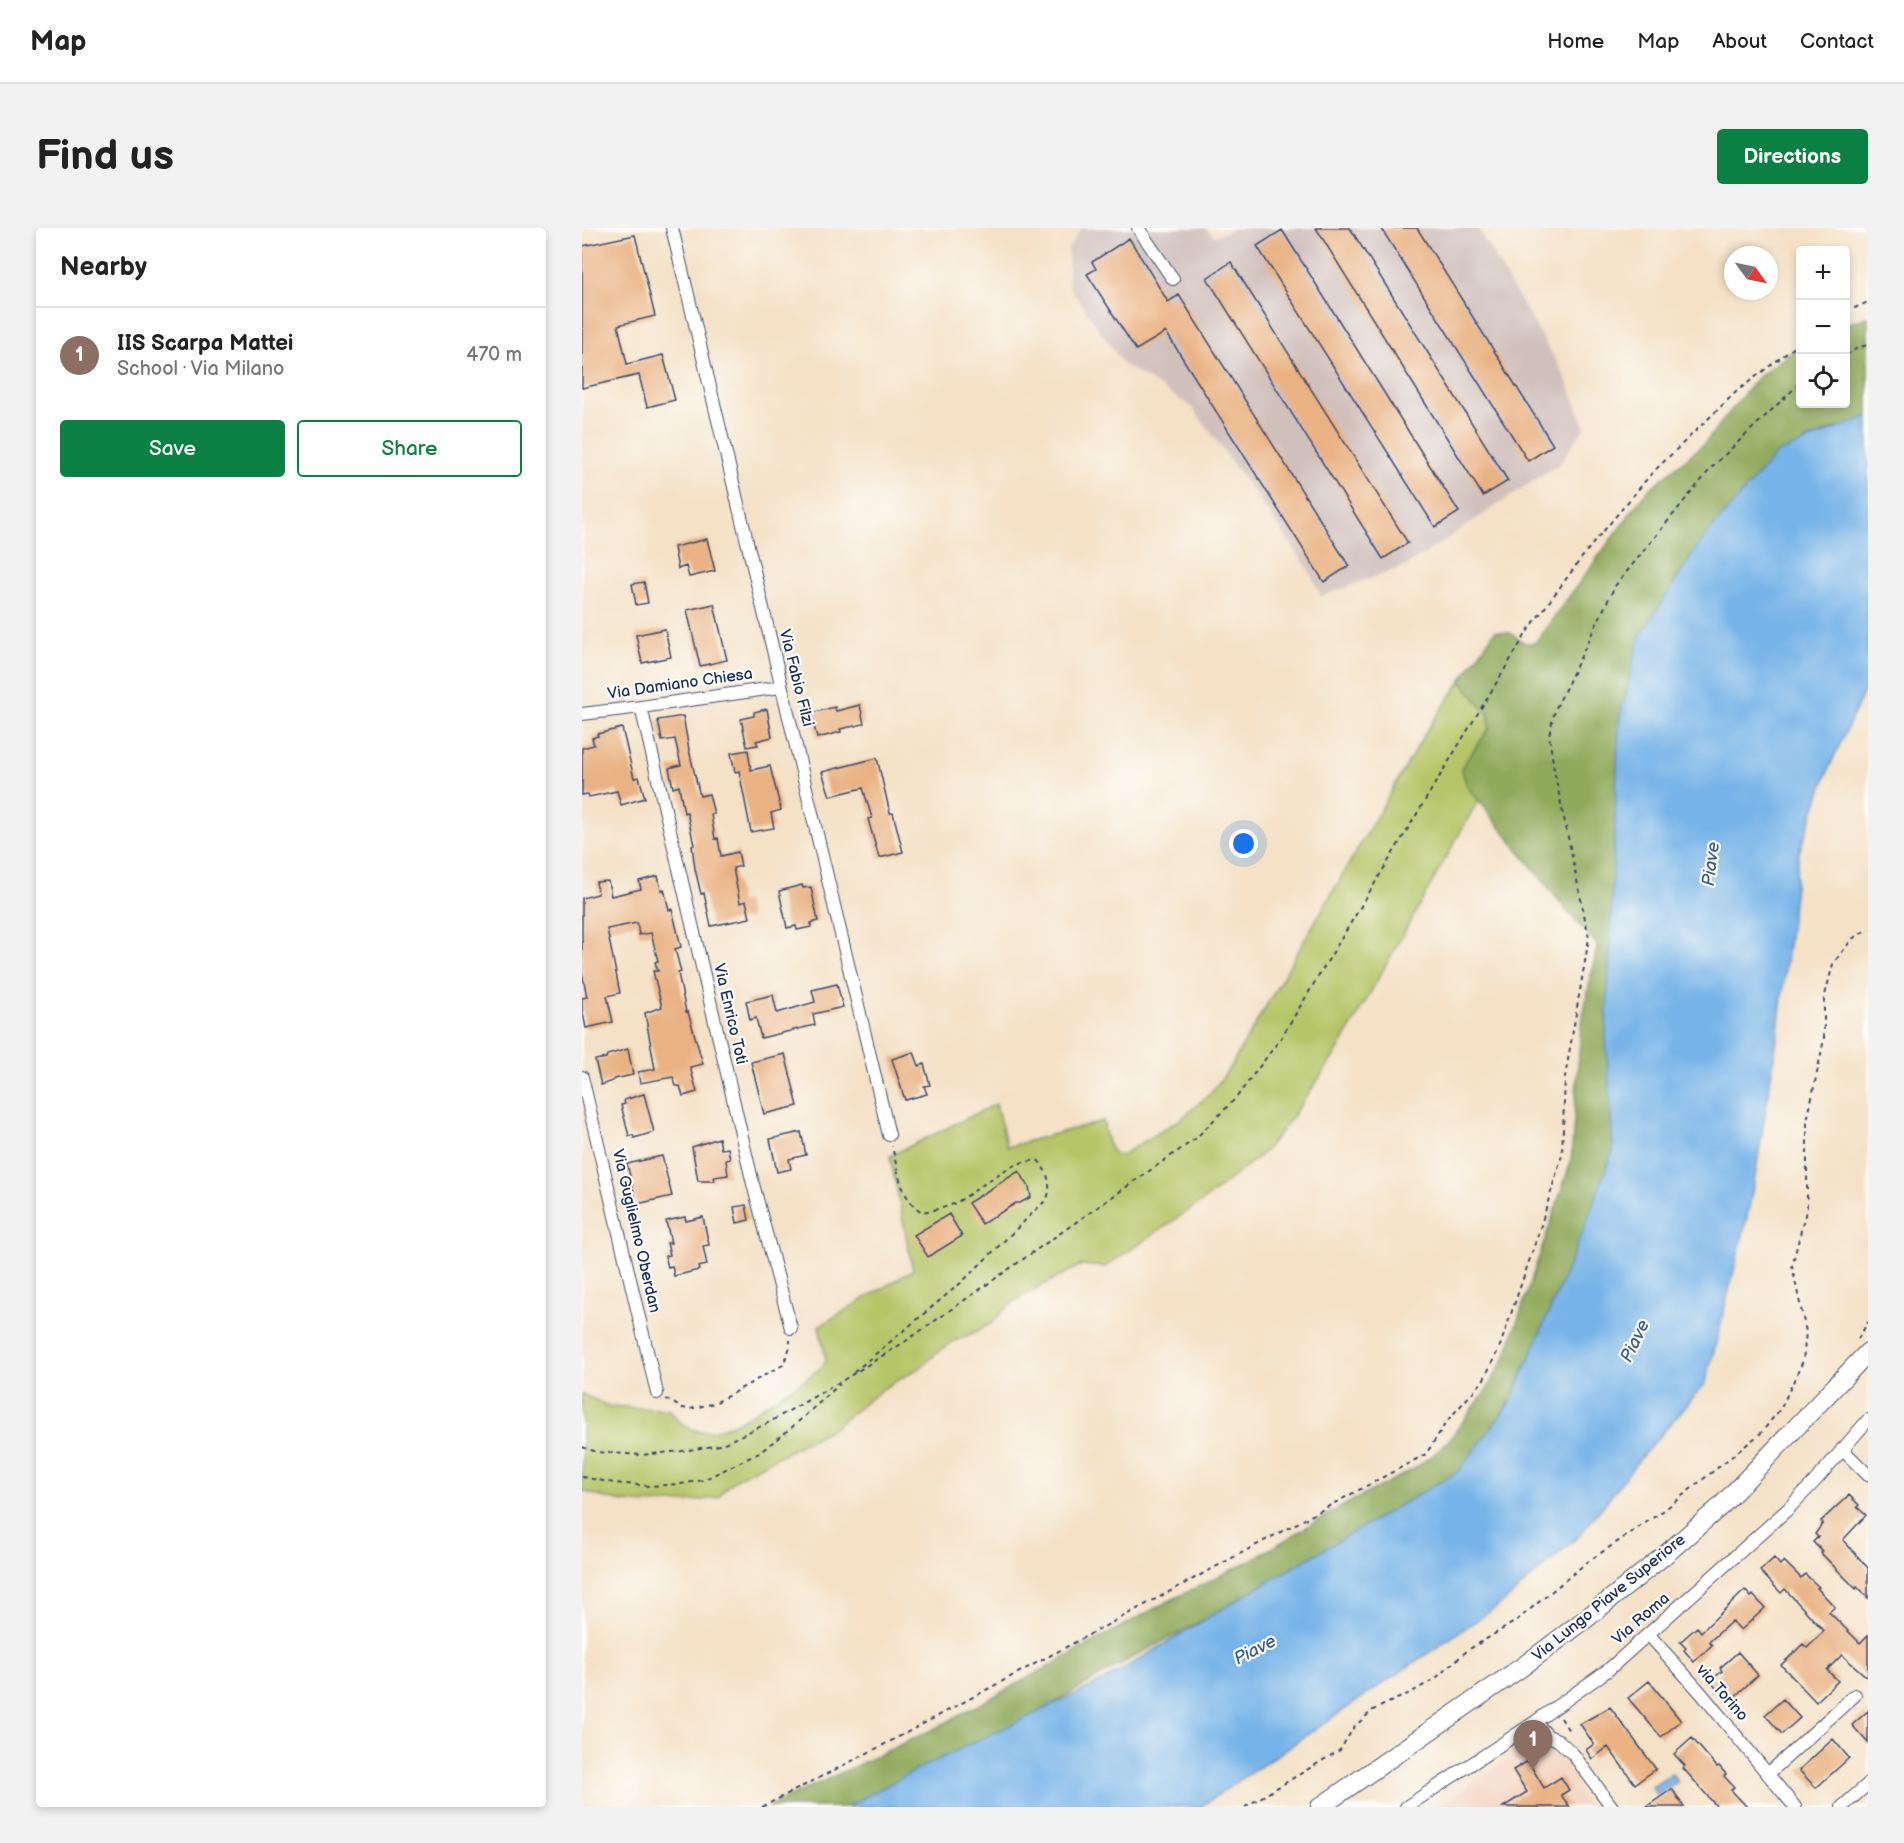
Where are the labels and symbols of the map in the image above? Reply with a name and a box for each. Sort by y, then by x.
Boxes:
north arrow [1724,246,1778,300]
street label: Via Fabio Filzi [775,627,817,729]
street label: Via Damiano Chiesa [606,664,754,704]
your location [1229,829,1258,858]
water label: Piave [1698,841,1724,887]
street label: Via Enrico Toti [709,962,751,1066]
street label: Via Guglielmo Oberdan [608,1147,664,1315]
water label: Piave [1616,1316,1654,1366]
street label: Via Lungo Piave Superiore [1529,1530,1690,1666]
street label: Via Roma [1608,1589,1674,1649]
water label: Piave [1230,1631,1280,1669]
street label: via Torino [1692,1660,1752,1725]
pin: 1 [1514,1720,1552,1770]

